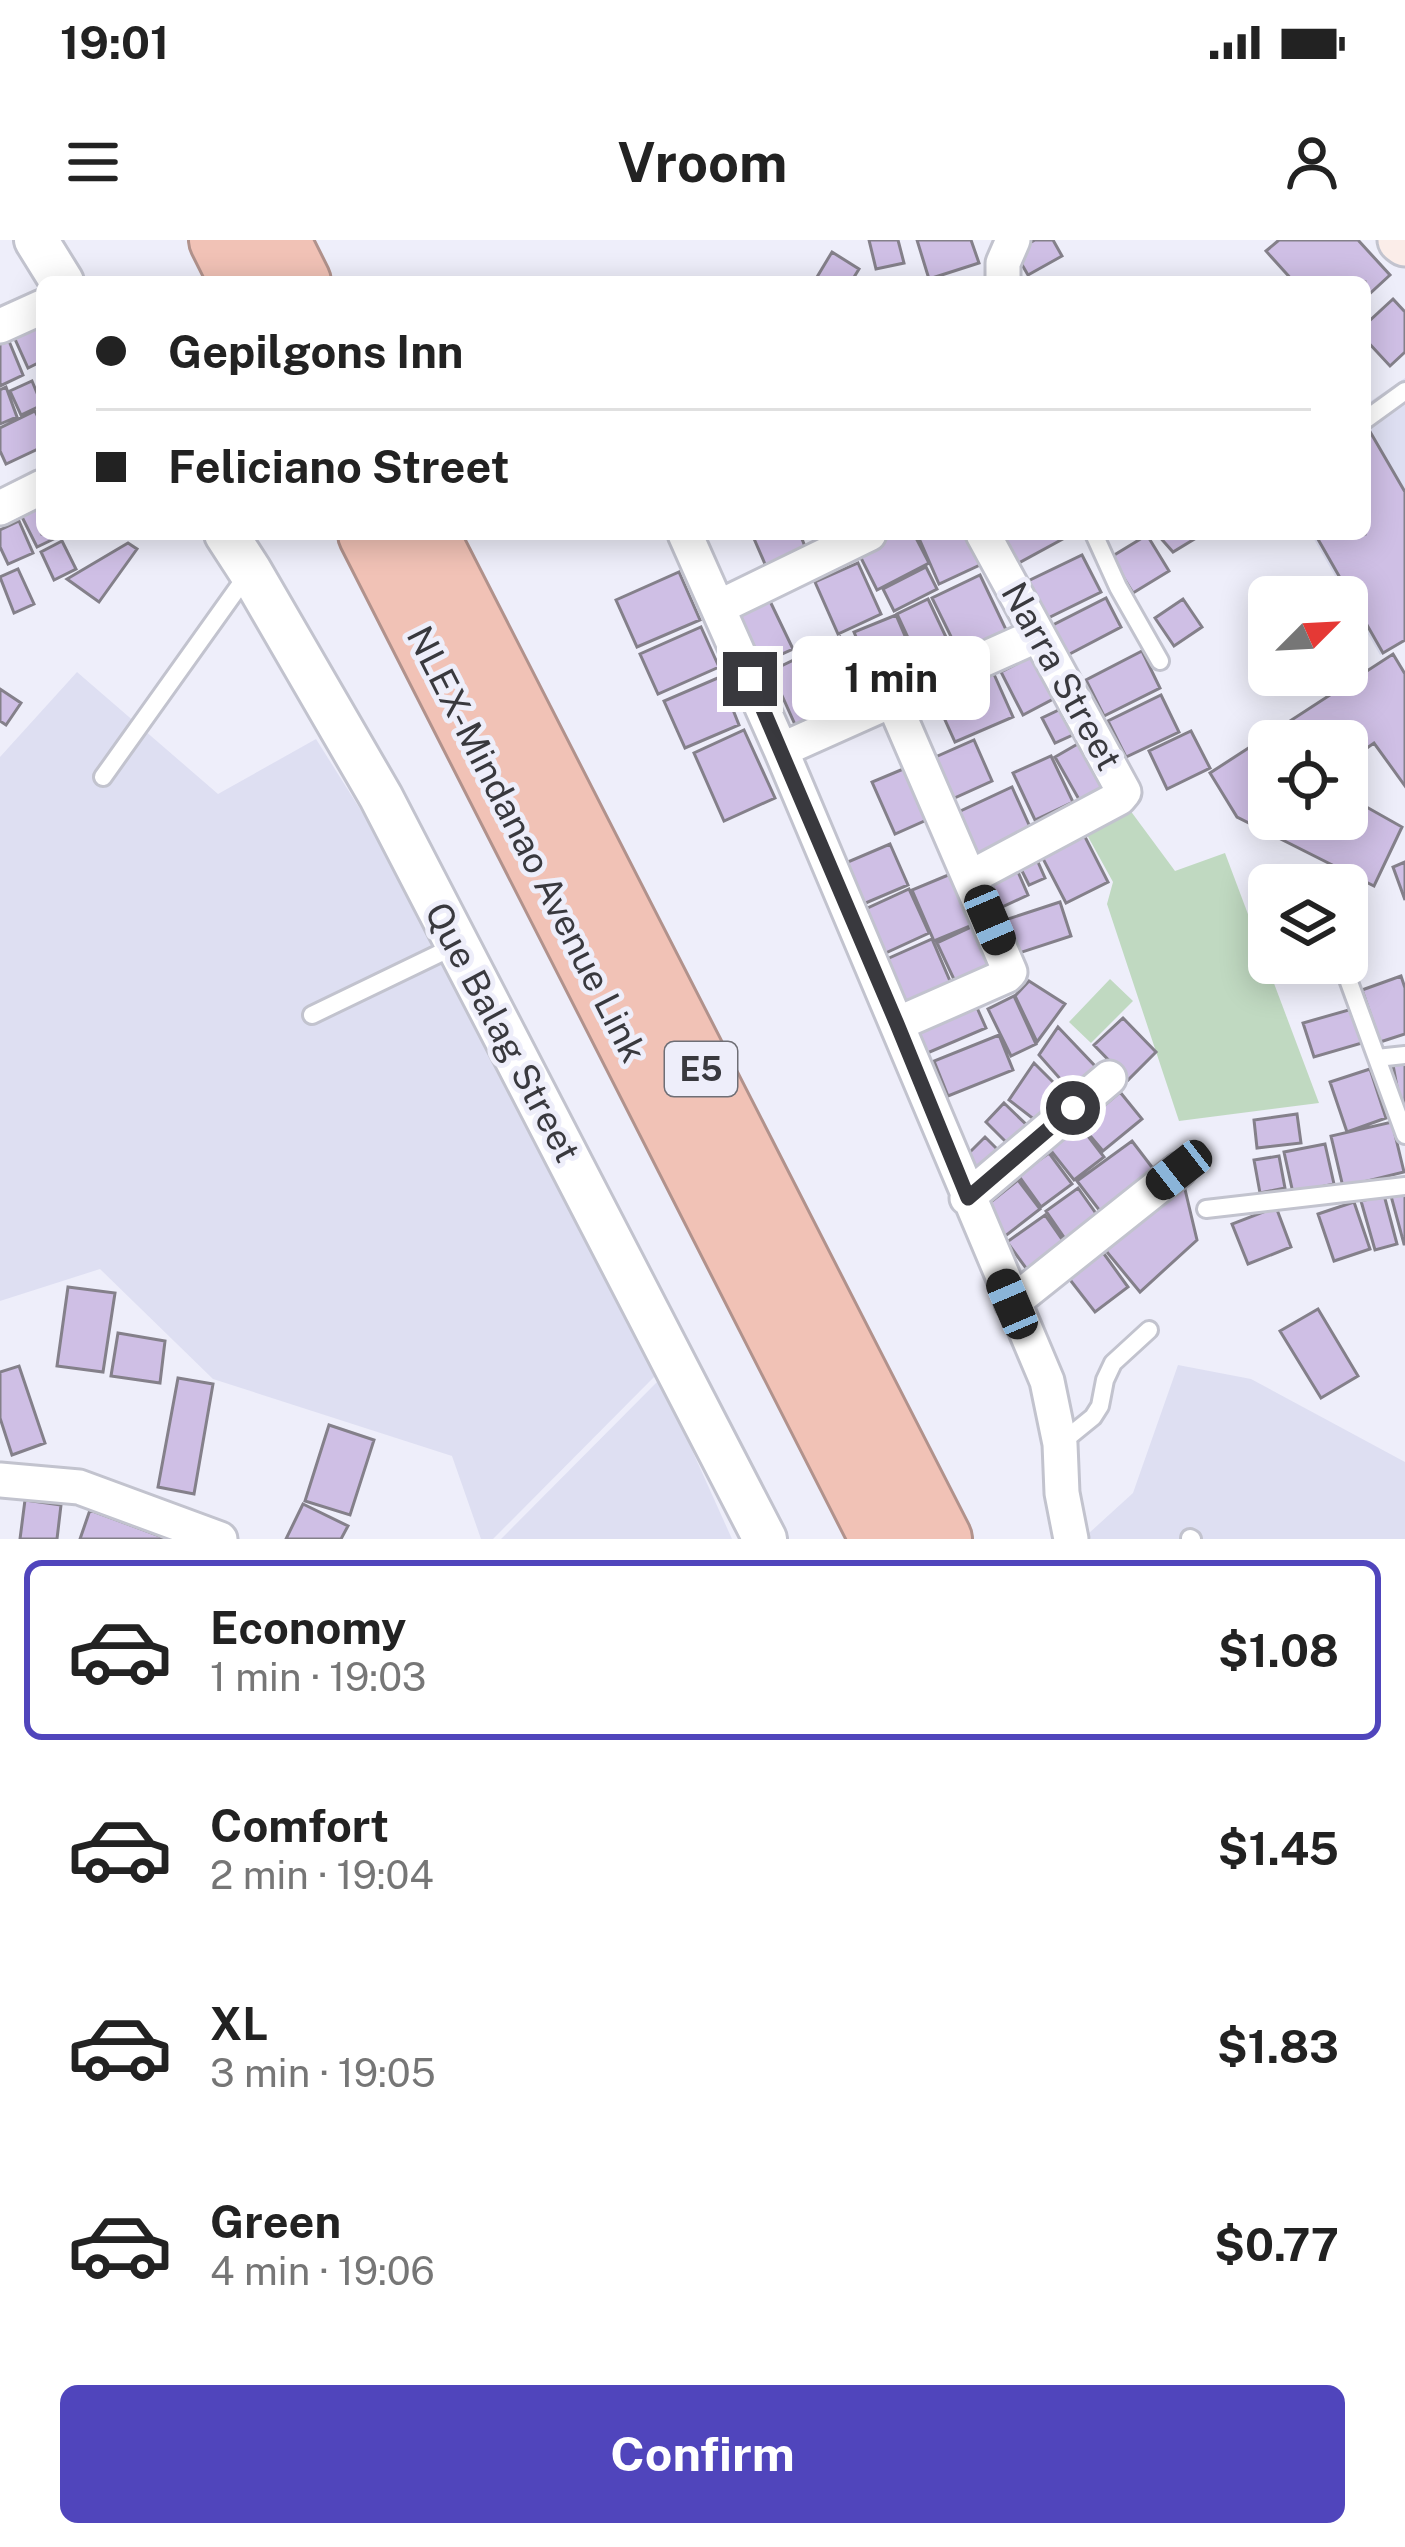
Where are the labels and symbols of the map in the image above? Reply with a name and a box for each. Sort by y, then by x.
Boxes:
street label: Narra Street [993,575,1131,777]
north arrow [1248,576,1368,696]
street label: NLEX-Mindanao Avenue Link [399,619,655,1069]
callout: 1 min [792,637,990,721]
route end [723,652,777,706]
car [959,880,1021,960]
street label: Que Balag Street [417,895,589,1169]
road number: E5 [665,1042,737,1096]
route start [1046,1081,1100,1135]
car [1140,1134,1218,1206]
car [981,1264,1043,1344]

